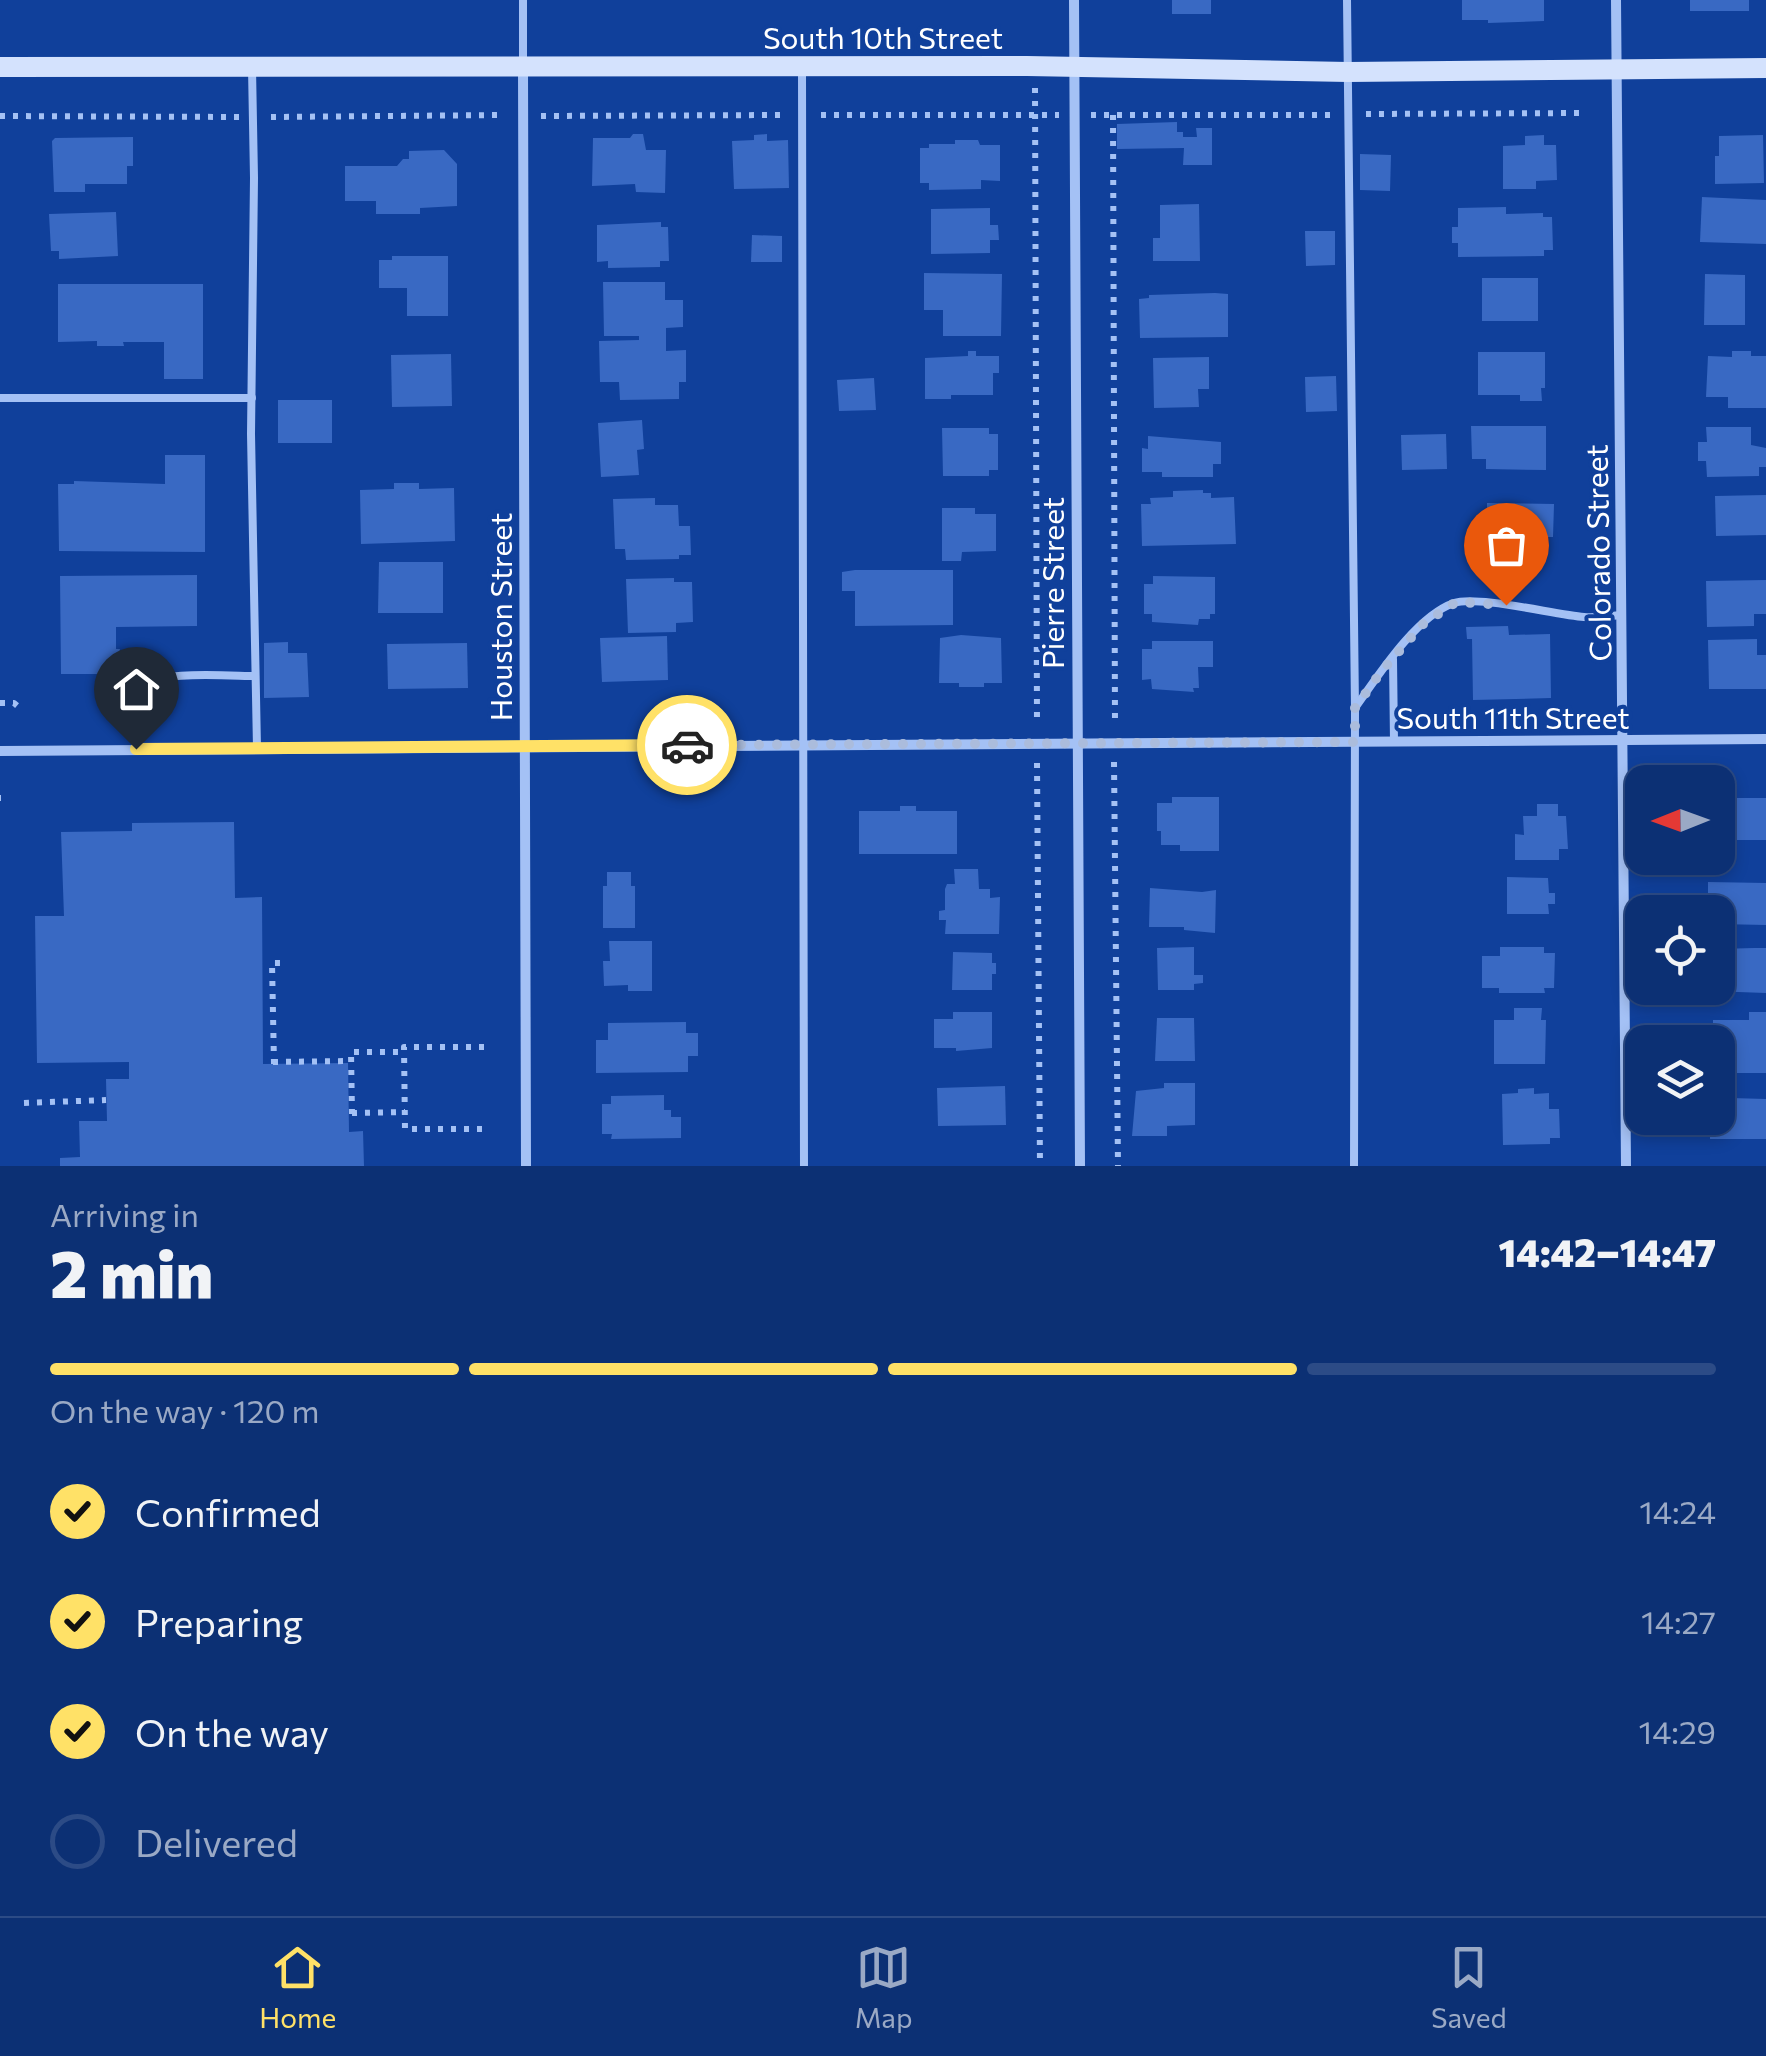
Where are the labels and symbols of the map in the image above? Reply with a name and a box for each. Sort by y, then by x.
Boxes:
street label: South 10th Street [763,18,1003,55]
street label: Colorado Street [1577,444,1617,662]
street label: Pierre Street [1033,497,1070,669]
pin [1464,503,1549,606]
street label: Houston Street [481,513,518,721]
pin [94,647,179,750]
courier [637,695,737,795]
street label: South 11th Street [1396,698,1630,735]
north arrow [1625,765,1735,875]

